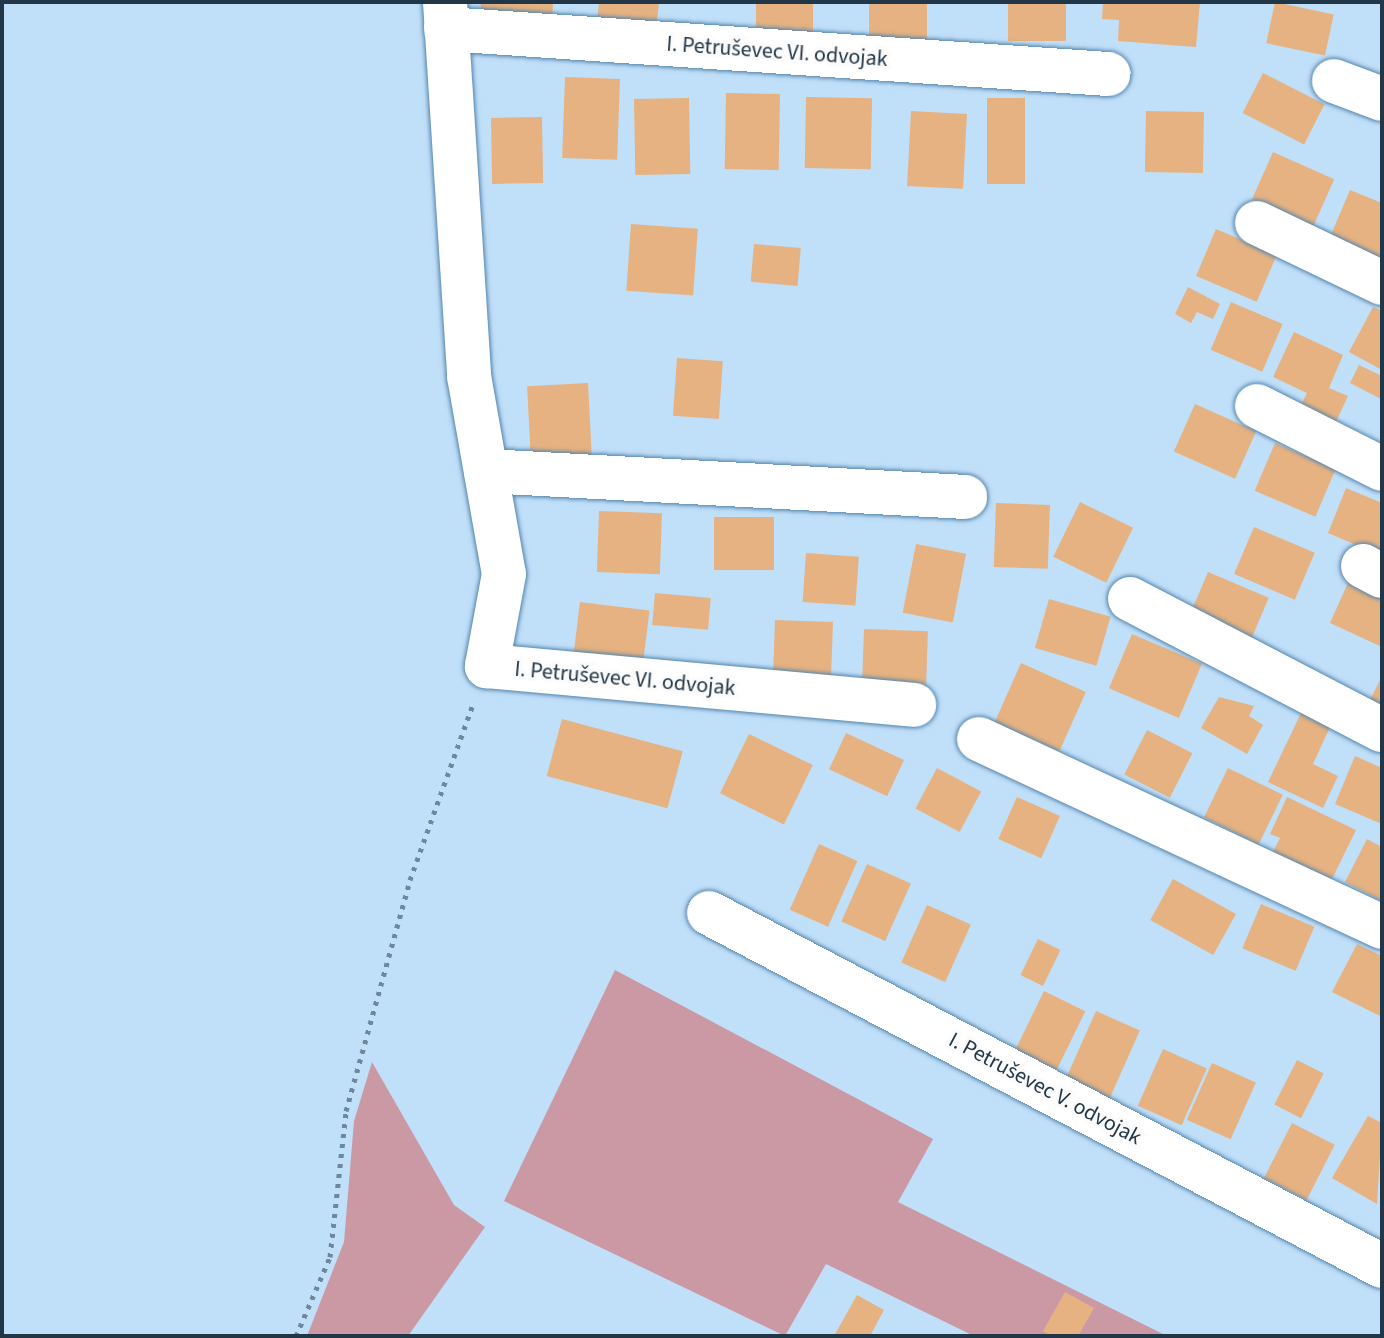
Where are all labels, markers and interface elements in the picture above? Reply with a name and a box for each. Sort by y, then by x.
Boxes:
street label: I. Petruševec VI. odvojak [665,31,889,73]
street label: I. Petruševec VI. odvojak [513,656,737,702]
street label: I. Petruševec V. odvojak [944,1027,1146,1151]

